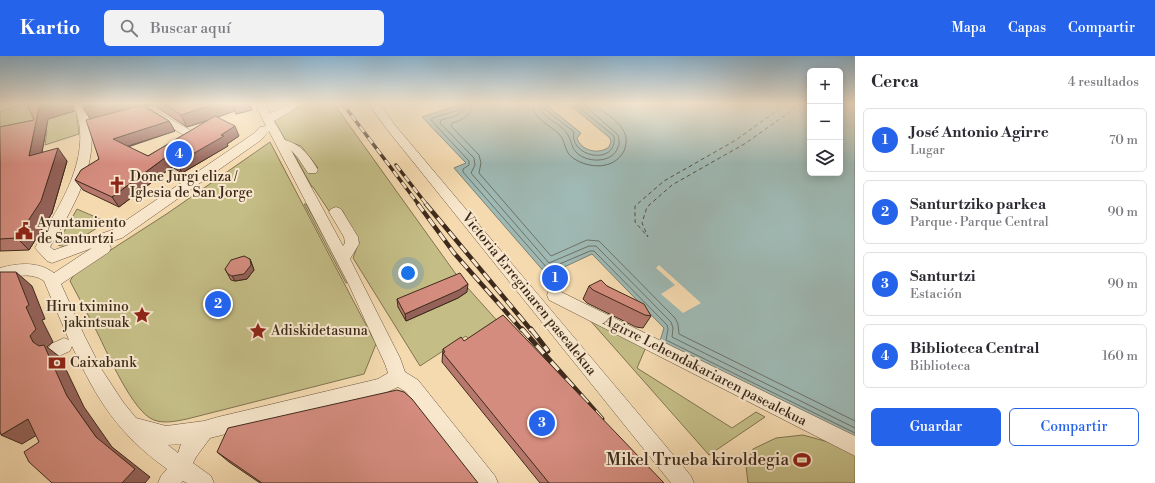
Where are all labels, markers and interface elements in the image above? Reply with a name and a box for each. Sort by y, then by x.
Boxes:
search box [104,10,384,46]
text: Kartio [20,16,80,40]
icon: search [118,17,140,39]
text: Buscar aquí [150,19,231,38]
text: Mapa [951,19,986,37]
text: Capas [1008,19,1046,37]
text: Compartir [1068,19,1135,37]
map controls [807,68,843,176]
button: + [807,68,843,104]
text: Cerca [871,71,919,93]
text: 4 resultados [1068,74,1139,90]
button: − [807,104,843,140]
text: José Antonio Agirre [910,123,1049,142]
text: 1 [882,132,888,148]
text: 70 m [1109,132,1138,148]
pin: 4 [166,139,192,169]
button: layers [807,140,843,176]
text: Lugar [910,142,945,158]
place label: Done Jurgi eliza / Iglesia de San Jorge [130,168,253,202]
church icon: Done Jurgi eliza / Iglesia de San Jorge [107,175,127,195]
text: Santurtziko parkea [910,195,1046,214]
text: 2 [881,204,889,220]
text: 90 m [1107,204,1138,220]
street label: Victoria Erreginaren pasealekua [457,208,601,380]
place label: Ayuntamiento de Santurtzi [36,214,126,248]
text: Parque · Parque Central [910,214,1049,230]
public building icon: Ayuntamiento de Santurtzi [14,221,34,241]
your location [398,263,418,283]
pin: 1 [542,263,568,293]
text: Santurtzi [910,267,976,286]
text: 3 [881,276,889,292]
text: 90 m [1107,276,1138,292]
text: Estación [910,286,962,302]
pin: 2 [205,289,231,319]
place label: Hiru tximino jakintsuak [46,298,130,332]
place icon: Hiru tximino jakintsuak [132,305,152,325]
street label: Agirre Lehendakariaren pasealekua [599,311,810,431]
place icon: Adiskidetasuna [248,321,268,341]
place label: Adiskidetasuna [270,322,369,340]
text: Biblioteca Central [910,339,1039,358]
text: 4 [881,348,889,364]
text: 160 m [1102,348,1138,364]
bank icon: Caixabank [47,353,67,373]
place label: Caixabank [70,354,137,372]
text: Biblioteca [910,358,970,374]
pin: 3 [529,408,555,438]
button: Guardar [871,408,1001,446]
button: Compartir [1009,408,1139,446]
place label: Mikel Trueba kiroldegia [606,449,789,471]
sports icon: Mikel Trueba kiroldegia [792,450,812,470]

